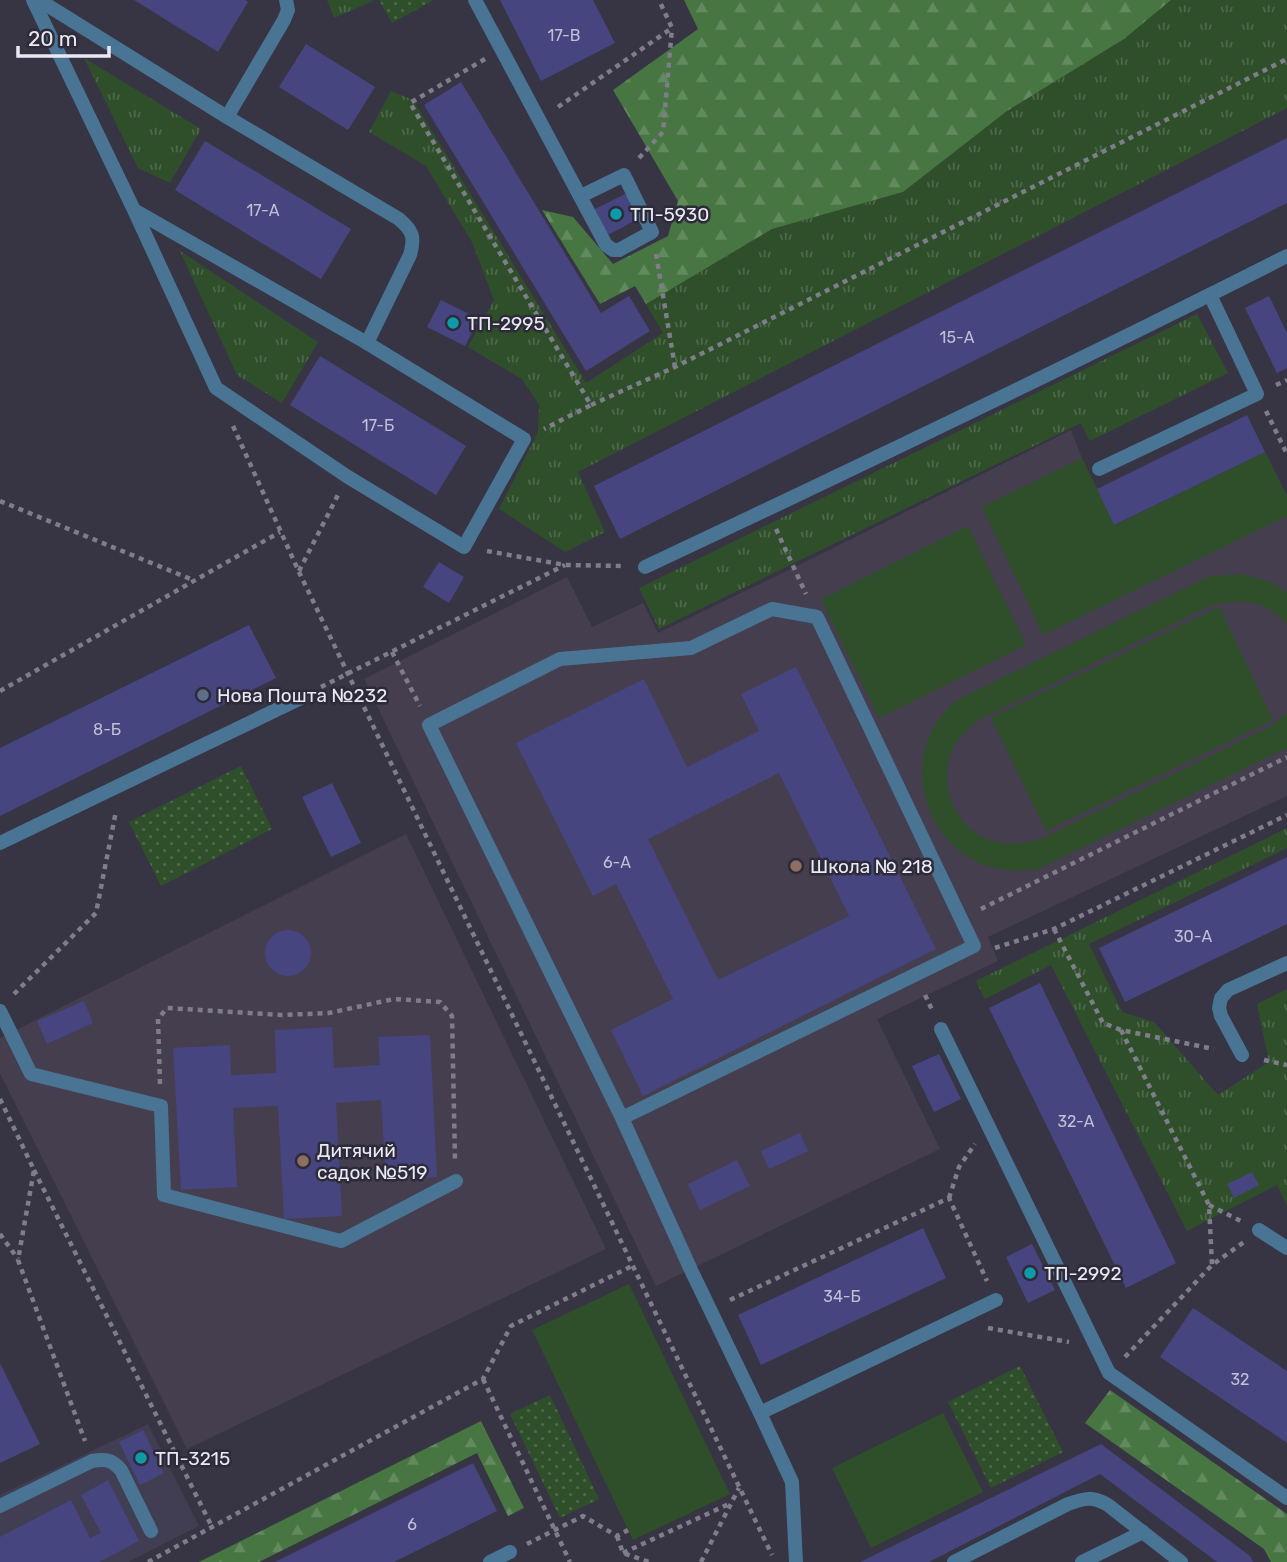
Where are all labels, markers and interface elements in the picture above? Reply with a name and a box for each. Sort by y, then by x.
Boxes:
scale bar [18,14,108,58]
text: 20 m [28,26,77,51]
house number: 17-В [548,26,580,45]
house number: 17-А [247,201,280,220]
place label: ТП-5930 [630,203,709,226]
marker: ТП-5930 [608,206,624,222]
place label: ТП-2995 [467,312,545,335]
marker: ТП-2995 [445,315,461,331]
house number: 15-А [940,328,975,347]
house number: 17-Б [362,416,394,435]
place label: Нова Пошта №232 [217,684,387,707]
marker: Нова Пошта №232 [195,687,211,703]
house number: 8-Б [93,720,121,739]
house number: 6-А [603,853,631,872]
place label: Школа № 218 [810,855,933,878]
marker: Школа № 218 [788,858,804,874]
house number: 30-А [1174,927,1212,946]
house number: 32-А [1057,1112,1095,1131]
place label: Дитячий садок №519 [317,1139,428,1184]
marker: Дитячий садок №519 [295,1153,311,1169]
place label: ТП-2992 [1044,1262,1122,1285]
marker: ТП-2992 [1022,1265,1038,1281]
house number: 34-Б [823,1287,861,1306]
house number: 32 [1230,1370,1250,1389]
place label: ТП-3215 [155,1447,230,1470]
marker: ТП-3215 [133,1450,149,1466]
house number: 6 [407,1515,417,1534]

